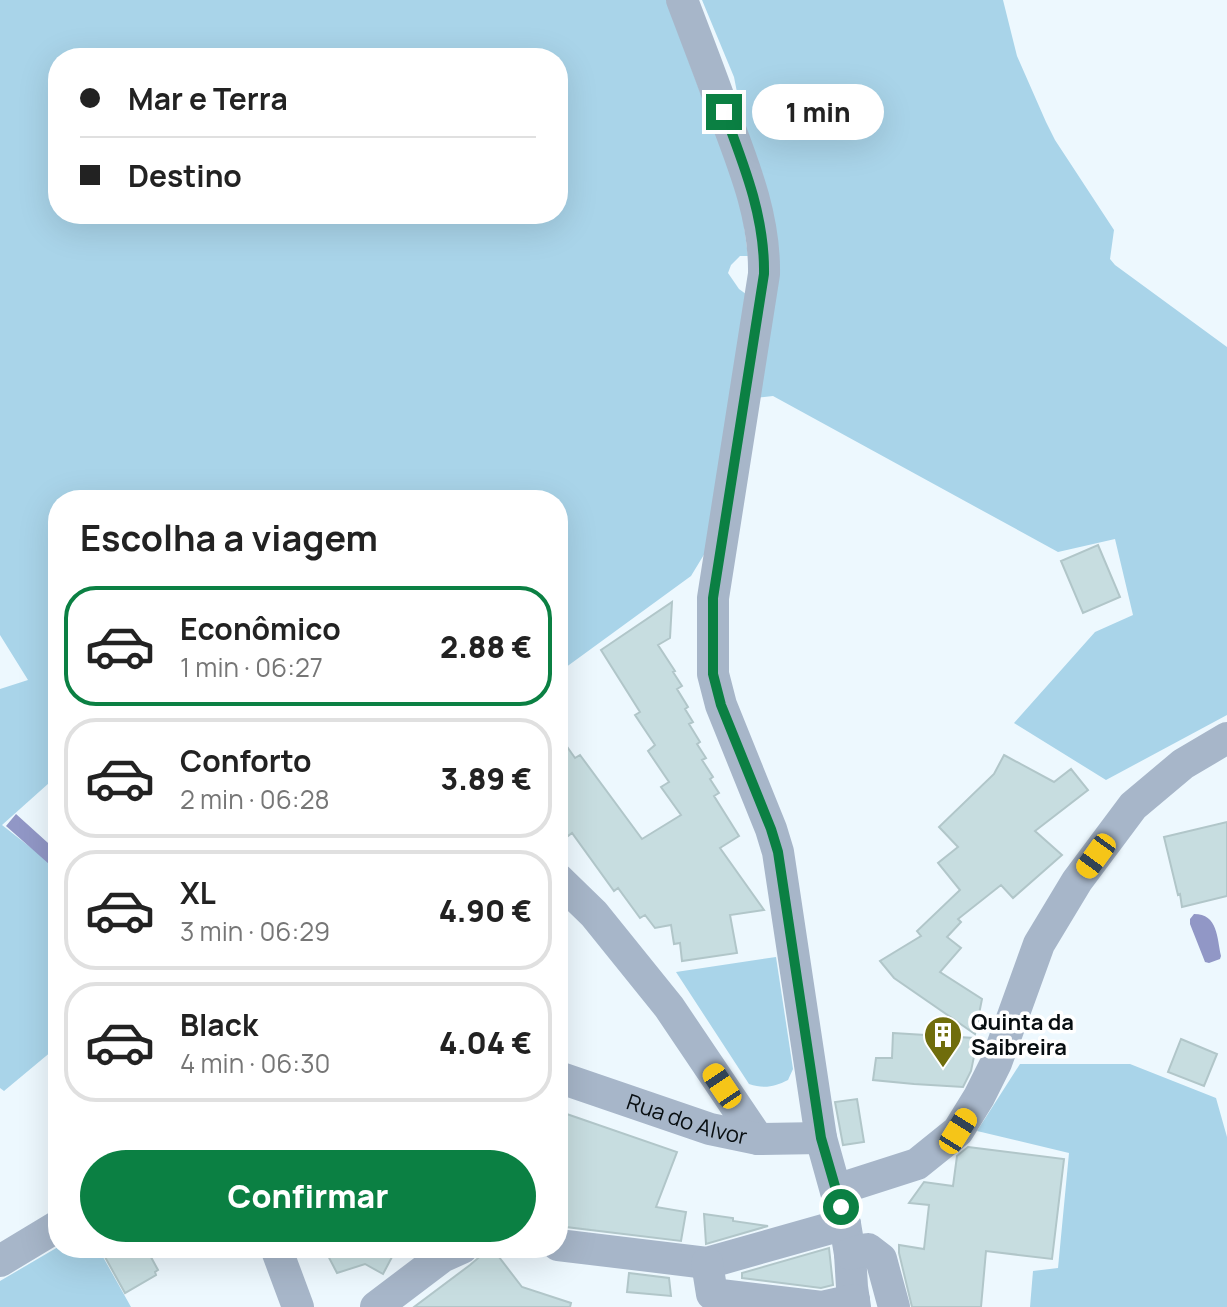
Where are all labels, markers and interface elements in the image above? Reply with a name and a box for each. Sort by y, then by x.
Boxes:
text: Mar e Terra [128,78,288,119]
callout: 1 min [752,84,884,140]
route end [706,94,742,130]
text: 1 min [785,94,851,130]
text: Destino [128,155,242,196]
text: Escolha a viagem [80,513,378,562]
text: Econômico [180,608,341,649]
icon: car [84,610,156,682]
text: 2.88 € [440,626,532,667]
text: 1 min · 06:27 [180,649,323,685]
text: Conforto [180,740,311,781]
icon: car [84,742,156,814]
text: 3.89 € [440,758,532,799]
text: 2 min · 06:28 [180,781,330,817]
car [1072,830,1120,882]
text: XL [180,872,216,913]
icon: car [84,874,156,946]
text: 4.90 € [439,890,532,931]
text: 3 min · 06:29 [180,913,330,949]
text: Black [180,1004,258,1045]
icon: car [84,1006,156,1078]
place label: Quinta da Saibreira [971,1007,1074,1062]
building icon: Quinta da Saibreira [922,1014,964,1069]
text: 4.04 € [439,1022,532,1063]
text: 4 min · 06:30 [180,1045,330,1081]
car [699,1059,745,1113]
street label: Rua do Alvor [623,1087,750,1151]
car [935,1104,981,1158]
button: Confirmar [80,1150,536,1242]
route start [823,1189,859,1225]

